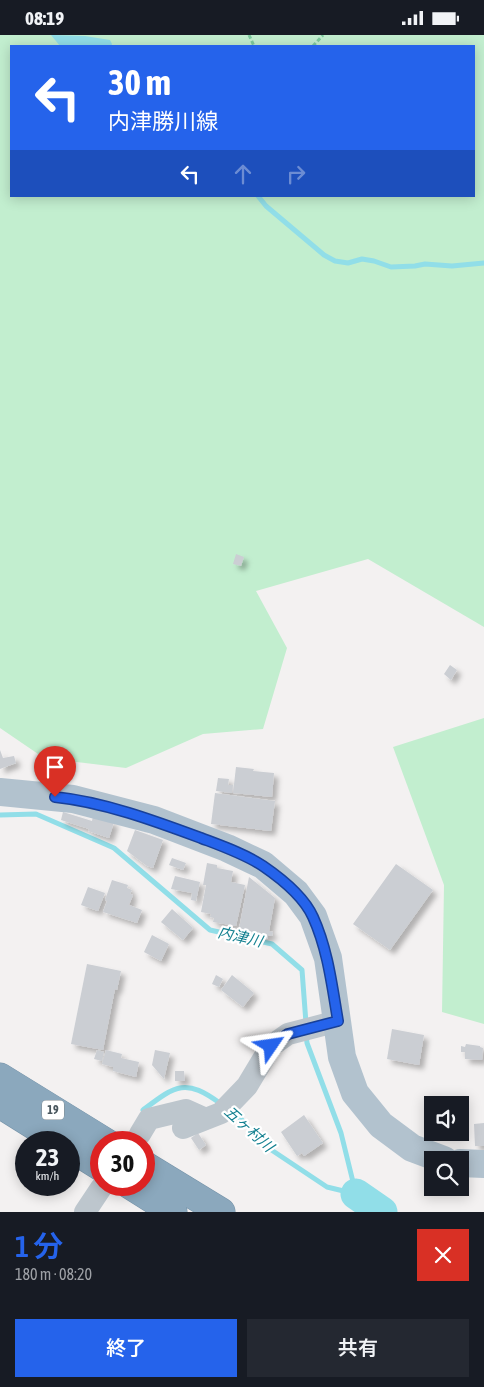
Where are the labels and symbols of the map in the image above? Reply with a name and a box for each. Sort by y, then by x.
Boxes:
pin [34,746,76,797]
water label: 内津川 [216,923,266,950]
position arrow [244,1019,296,1071]
road number: 19 [42,1101,64,1119]
water label: 五ヶ村川 [221,1102,279,1156]
speed limit sign: 30 [90,1131,155,1196]

